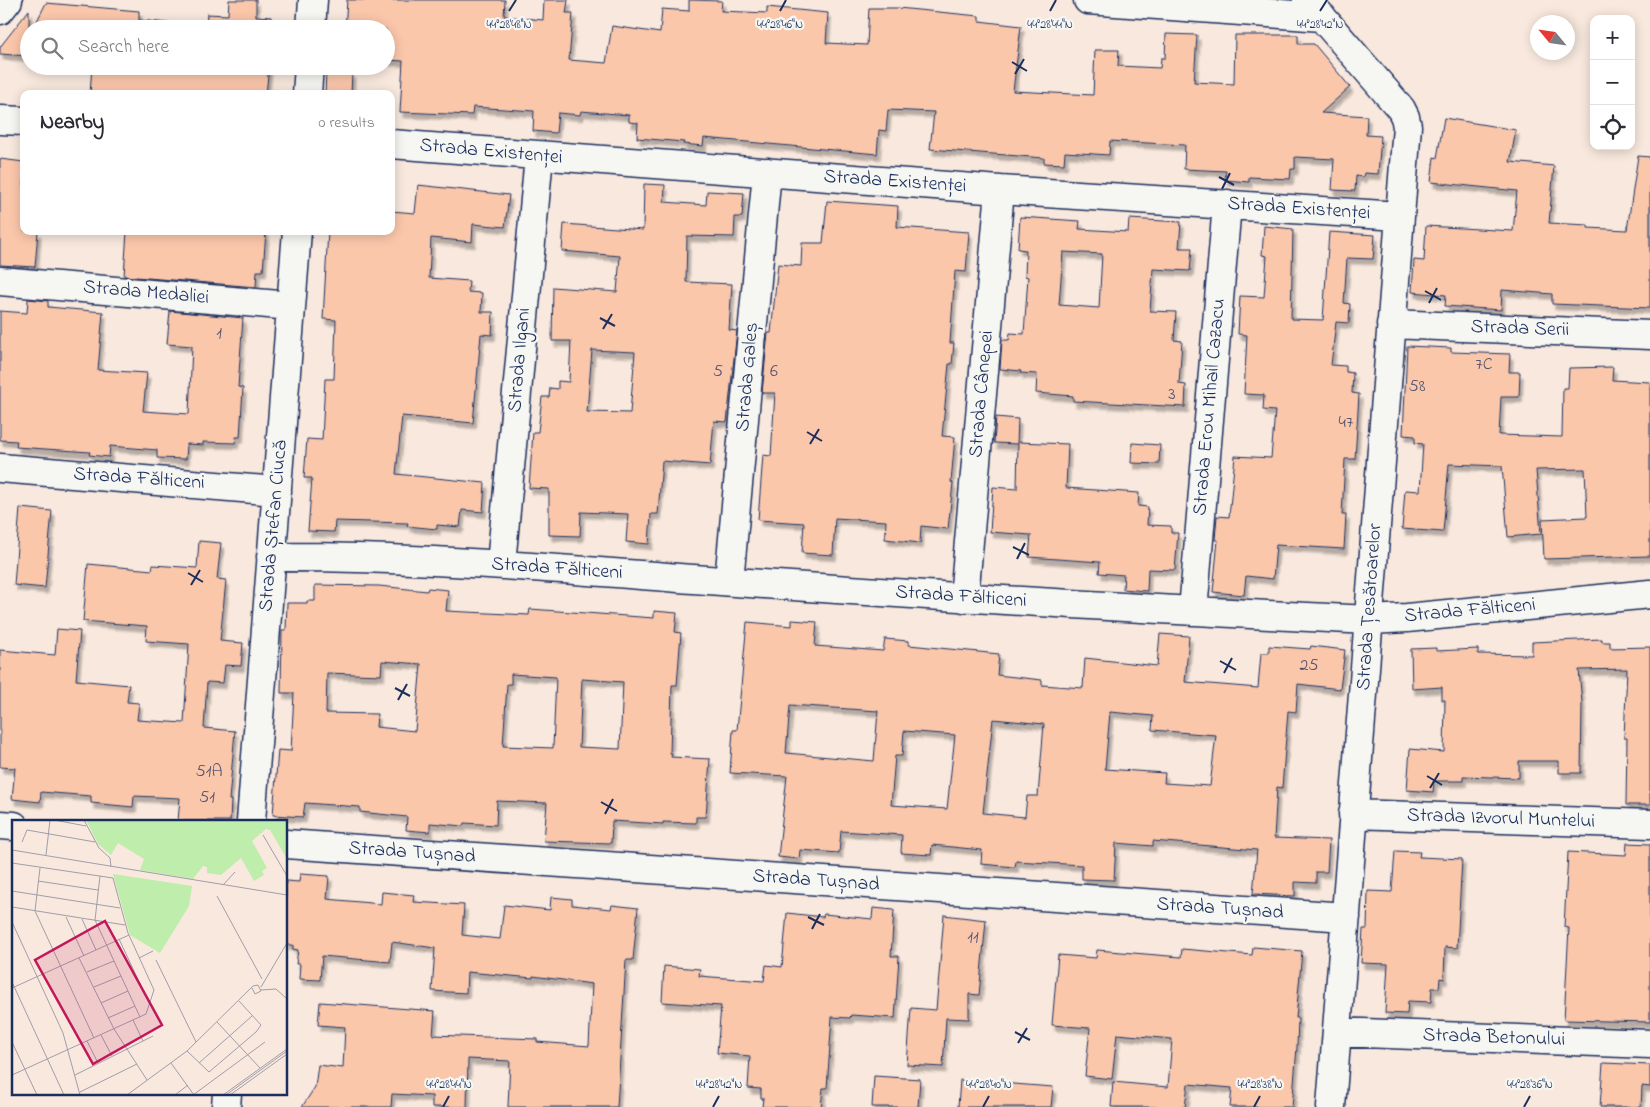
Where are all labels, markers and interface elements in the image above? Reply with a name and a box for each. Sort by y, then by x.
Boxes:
north arrow [1530,15,1575,60]
map controls [1590,15,1635,150]
button: + [1590,15,1635,60]
text: 44°28'48"N [486,16,532,34]
text: 44°28'46"N [757,16,803,34]
text: 44°28'44"N [1027,16,1073,34]
text: 44°28'42"N [1297,16,1343,34]
search box [20,20,395,75]
icon: search [38,34,66,62]
text: Search here [78,34,169,61]
button: − [1590,60,1635,105]
button: locate [1590,105,1635,150]
text: Nearby [40,108,104,138]
text: 0 results [319,111,375,135]
street label: Strada Existenței [418,131,564,173]
street label: Strada Existenței [823,163,967,201]
street label: Strada Existenței [1227,190,1371,228]
street label: Strada Medaliei [82,273,210,313]
street label: Strada Erou Mihail Cazacu [1186,297,1234,517]
street label: Strada Ilgani [501,306,540,414]
street label: Strada Serii [1470,313,1570,345]
house number: 1 [216,321,222,347]
street label: Strada Galeș [729,321,767,433]
street label: Strada Cânepei [962,329,1002,459]
house number: 7C [1475,352,1493,378]
house number: 5 [713,359,723,385]
house number: 6 [770,359,778,385]
house number: 58 [1408,374,1426,400]
house number: 3 [1168,382,1176,408]
house number: 47 [1339,410,1354,436]
street label: Strada Ștefan Ciucă [252,439,296,613]
street label: Strada Fălticeni [72,460,206,498]
street label: Strada Țesătoarelor [1350,522,1390,691]
street label: Strada Fălticeni [490,550,624,588]
street label: Strada Fălticeni [894,578,1028,616]
street label: Strada Fălticeni [1403,591,1537,631]
house number: 25 [1299,653,1319,679]
house number: 51A [195,759,223,785]
house number: 51 [199,785,215,811]
street label: Strada Izvorul Muntelui [1406,801,1596,837]
inset map [12,820,288,1094]
street label: Strada Tușnad [347,834,477,872]
street label: Strada Tușnad [751,862,881,900]
street label: Strada Tușnad [1155,890,1285,928]
house number: 11 [967,925,979,951]
street label: Strada Betonului [1422,1021,1566,1055]
text: 44°28'44"N [426,1076,472,1094]
text: 44°28'42"N [696,1076,742,1094]
text: 44°28'40"N [966,1076,1012,1094]
text: 44°28'38"N [1237,1076,1283,1094]
text: 44°28'36"N [1507,1076,1553,1094]

